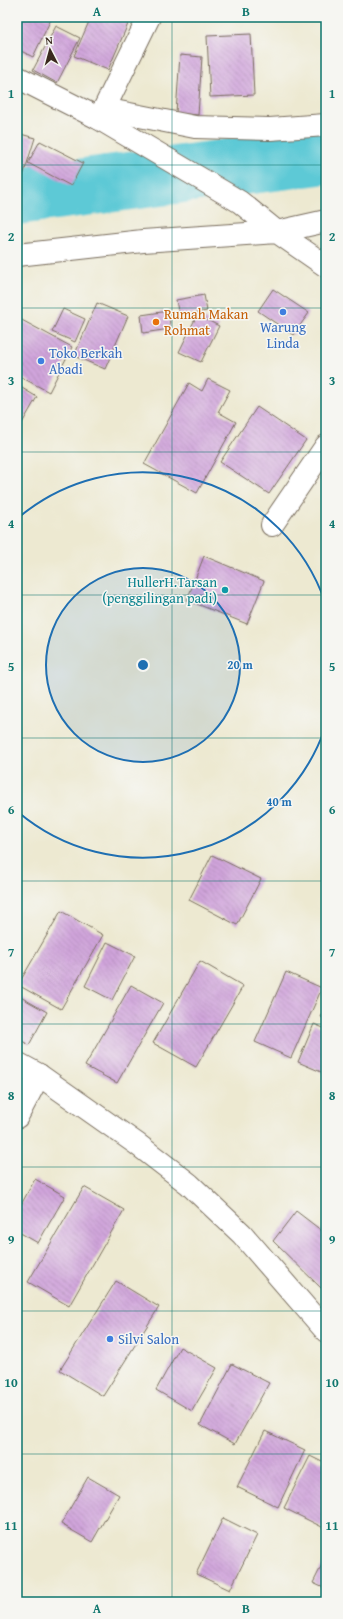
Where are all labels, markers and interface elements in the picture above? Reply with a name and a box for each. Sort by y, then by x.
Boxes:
text: A [93,2,102,21]
text: B [242,2,250,21]
north arrow [30,30,70,70]
text: N [44,32,54,48]
text: 1 [8,84,14,103]
text: 1 [329,84,335,103]
text: 2 [8,227,15,246]
text: 2 [329,227,336,246]
place label: Rumah Makan Rohmat [164,304,248,340]
marker: Warung Linda [278,307,288,317]
marker: Rumah Makan Rohmat [151,317,161,327]
place label: Warung Linda [260,317,306,353]
place label: Toko Berkah Abadi [49,343,123,379]
marker: Toko Berkah Abadi [36,356,46,366]
text: 3 [8,371,14,390]
text: 3 [329,371,335,390]
text: 4 [8,514,15,533]
text: 4 [329,514,336,533]
place label: HullerH.Tarsan (penggilingan padi) [102,572,217,608]
marker: HullerH.Tarsan (penggilingan padi) [220,585,230,595]
text: 20 m [227,656,253,673]
text: 5 [8,657,15,676]
text: 5 [329,657,336,676]
centre of rings [136,658,150,672]
text: 40 m [266,793,292,810]
text: 6 [8,800,15,819]
text: 6 [329,800,336,819]
text: 7 [8,943,15,962]
text: 7 [329,943,336,962]
text: 8 [8,1086,15,1105]
text: 8 [329,1086,336,1105]
text: 9 [8,1230,15,1249]
text: 9 [329,1230,336,1249]
place label: Silvi Salon [118,1329,179,1349]
marker: Silvi Salon [105,1334,115,1344]
text: 10 [4,1373,18,1392]
text: 10 [325,1373,339,1392]
text: 11 [4,1516,18,1535]
text: 11 [325,1516,339,1535]
text: A [93,1599,102,1618]
text: B [242,1599,250,1618]

